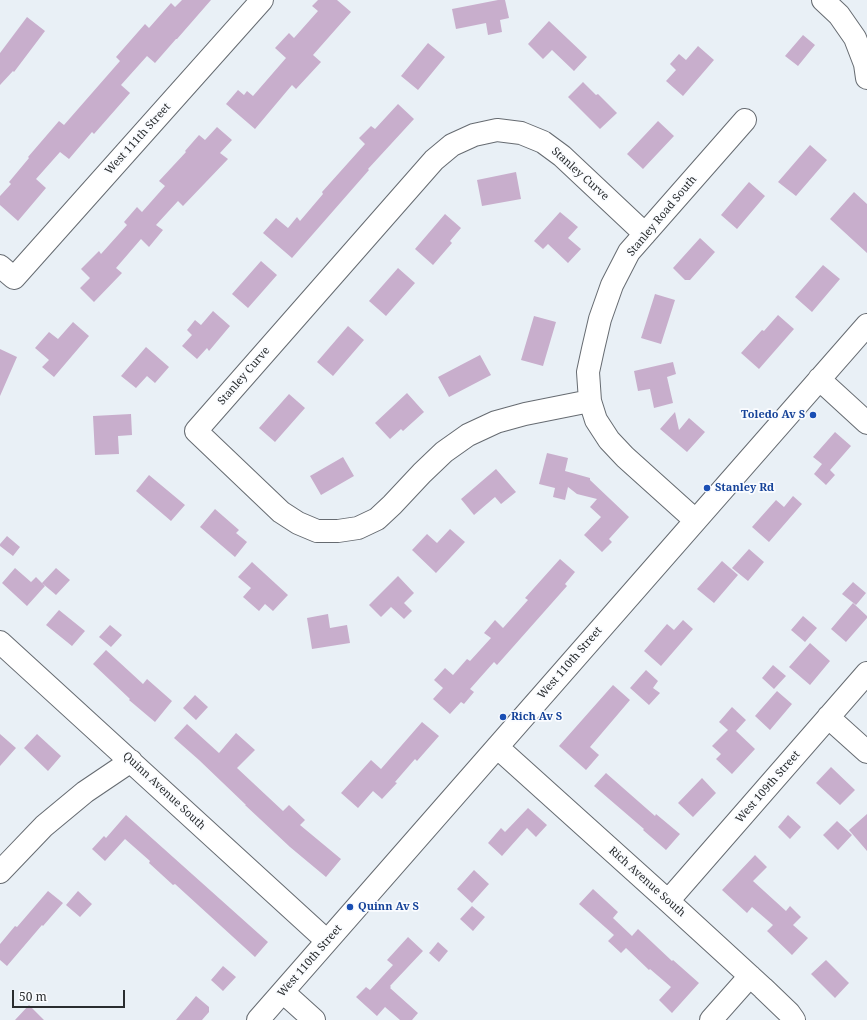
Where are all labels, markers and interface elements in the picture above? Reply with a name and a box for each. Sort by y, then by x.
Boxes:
street label: West 111th Street [103,101,173,177]
street label: Stanley Curve [549,145,611,203]
street label: Stanley Road South [624,173,700,259]
street label: Stanley Curve [215,344,273,408]
place label: Toledo Av S [741,408,805,422]
marker: Toledo Av S [808,410,818,420]
place label: Stanley Rd [715,481,774,495]
marker: Stanley Rd [702,483,712,493]
street label: West 110th Street [535,624,605,702]
place label: Rich Av S [511,710,562,724]
marker: Rich Av S [498,712,508,722]
street label: West 109th Street [733,748,803,826]
street label: Quinn Avenue South [120,749,208,833]
street label: Rich Avenue South [606,844,688,920]
place label: Quinn Av S [358,900,419,914]
marker: Quinn Av S [345,902,355,912]
street label: West 110th Street [275,922,345,1000]
scale bar [14,982,127,1008]
text: 50 m [19,988,47,1005]

